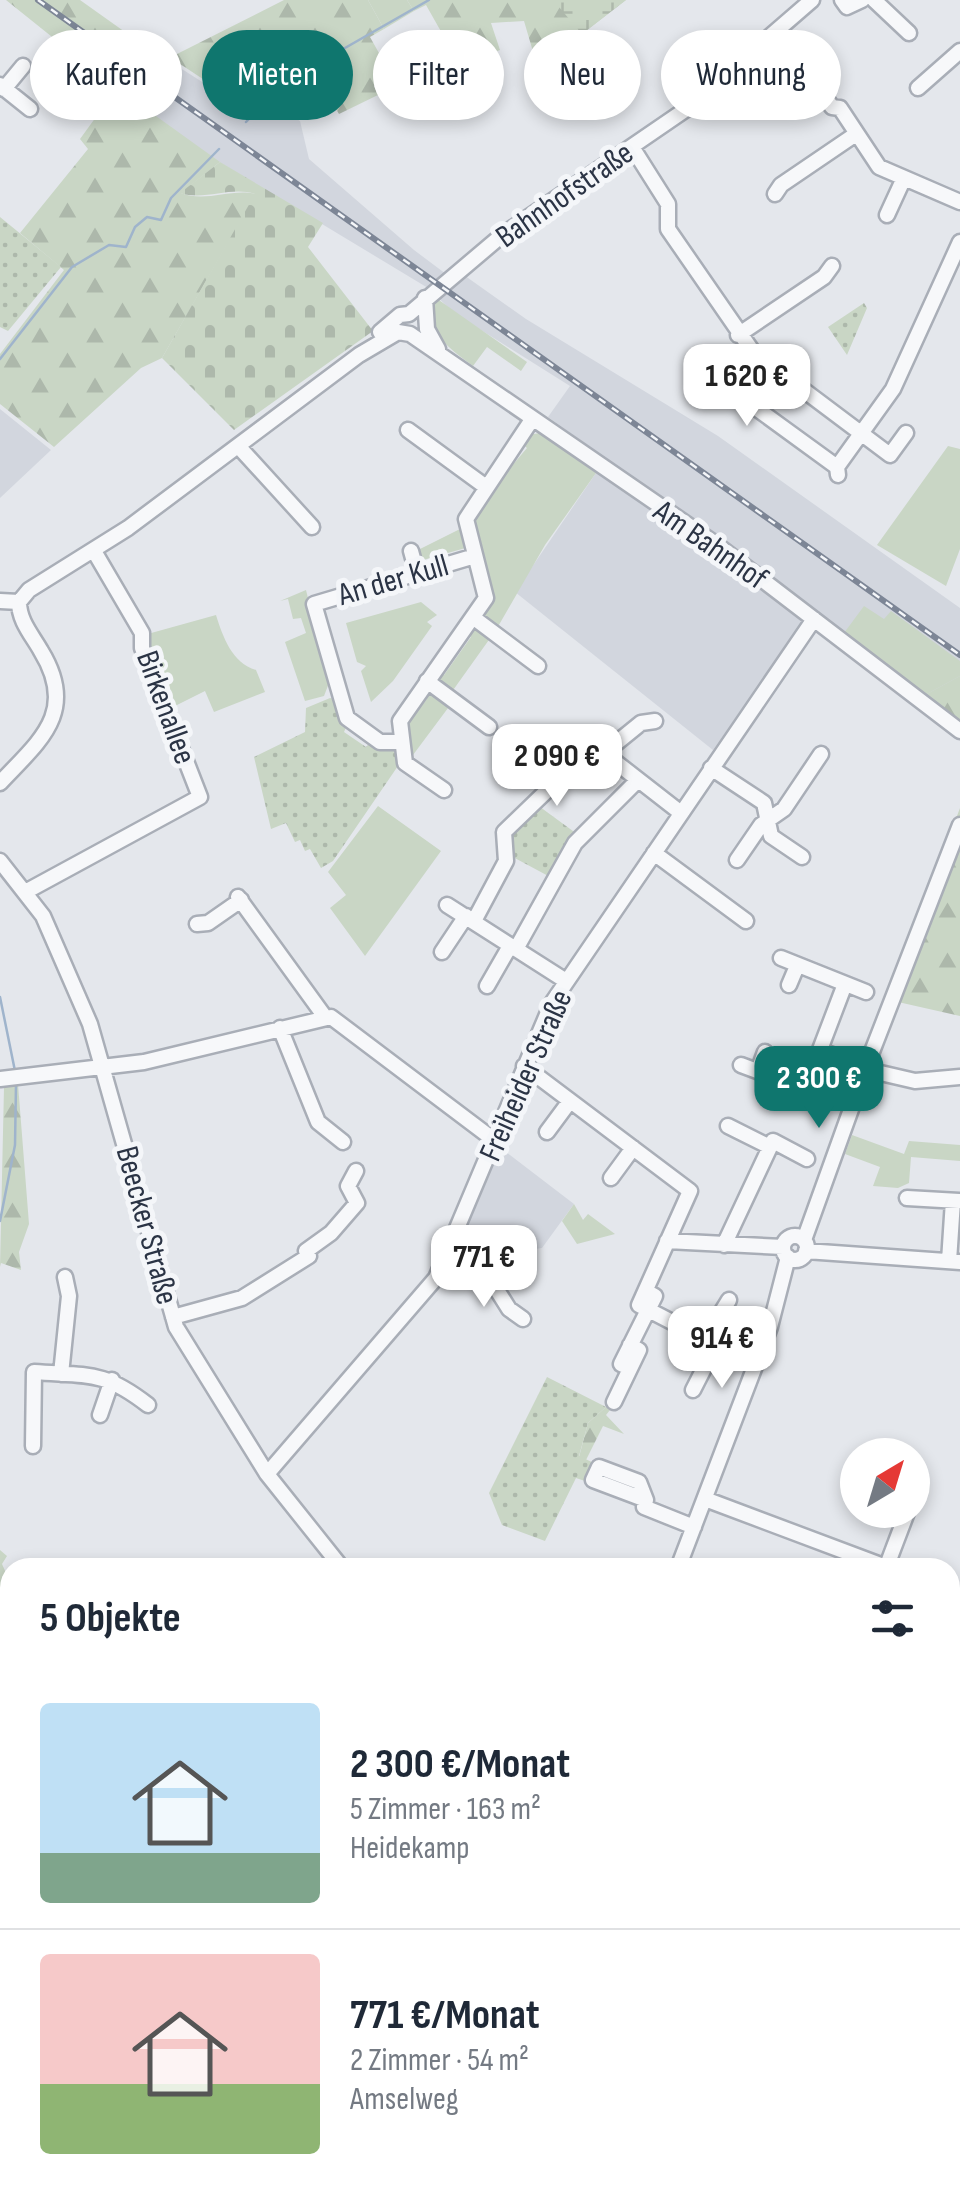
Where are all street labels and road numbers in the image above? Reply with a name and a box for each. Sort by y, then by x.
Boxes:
street label: Bahnhofstraße [489,134,641,257]
street label: Am Bahnhof [645,491,775,599]
street label: An der Kull [333,546,453,615]
street label: Birkenallee [127,646,204,769]
street label: Freiheider Straße [471,984,581,1167]
street label: Beecker Straße [107,1142,186,1309]

